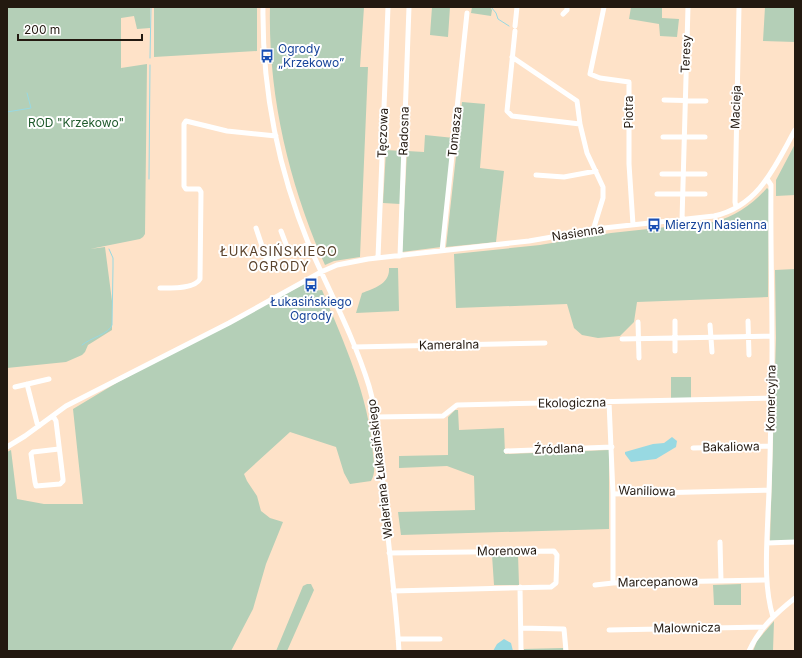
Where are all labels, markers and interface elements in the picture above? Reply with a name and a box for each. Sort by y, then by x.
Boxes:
scale bar [18,16,142,42]
text: 200 m [24,22,60,37]
street label: Teresy [677,34,694,73]
place label: Ogrody „Krzekowo” [278,41,344,70]
bus stop icon: Ogrody „Krzekowo” [259,48,275,64]
street label: Macieja [727,85,744,129]
street label: Piotra [621,96,636,128]
street label: Radosna [395,106,412,156]
street label: Tomasza [444,106,465,158]
street label: Tęczowa [374,107,391,158]
park label: ROD "Krzekowo" [28,115,124,130]
bus stop icon: Mierzyn Nasienna [646,217,662,233]
place label: Mierzyn Nasienna [665,217,767,232]
street label: Nasienna [551,221,605,244]
district label: ŁUKASIŃSKIEGO OGRODY [220,243,338,274]
bus stop icon: Łukasińskiego Ogrody [303,277,319,293]
place label: Łukasińskiego Ogrody [270,294,352,323]
street label: Kameralna [419,336,479,353]
street label: Komercyjna [762,365,779,431]
street label: Ekologiczna [538,394,606,411]
street label: Waleriana Łukasińskiego [363,398,396,540]
street label: Bakaliowa [702,439,760,454]
street label: Źródlana [534,440,584,457]
street label: Waniliowa [618,483,676,498]
street label: Morenowa [477,542,537,559]
street label: Marcepanowa [618,573,698,590]
street label: Malownicza [653,619,721,636]

